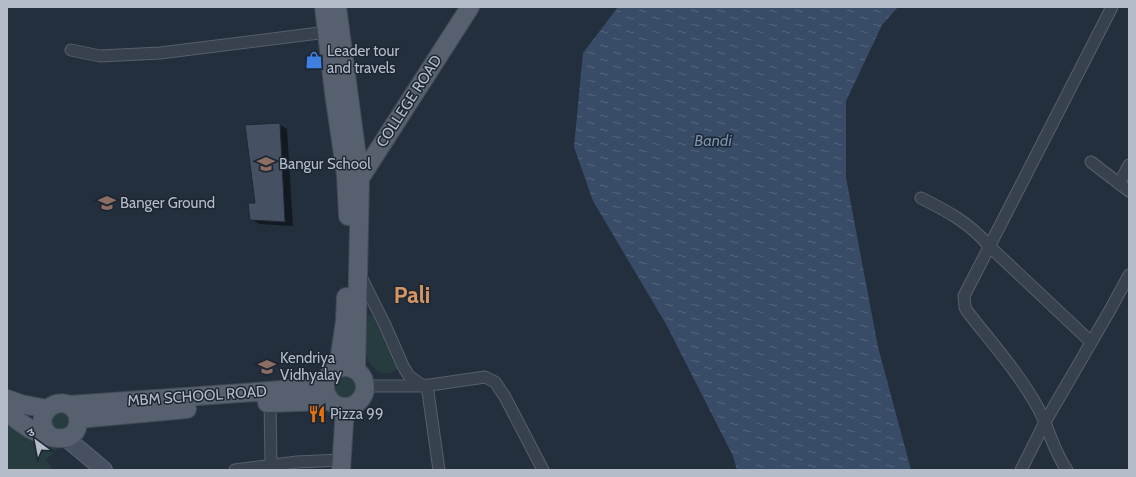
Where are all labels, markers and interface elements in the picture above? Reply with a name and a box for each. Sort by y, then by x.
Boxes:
place label: Leader tour and travels [327,42,399,77]
shop icon: Leader tour and travels [304,50,324,70]
street label: COLLEGE ROAD [373,52,445,150]
water label: Bandi [694,131,732,150]
school or university icon: Bangur School [256,154,276,174]
place label: Bangur School [279,155,371,173]
school or university icon: Banger Ground [97,193,117,213]
place label: Banger Ground [120,194,215,212]
district label: Pali [394,281,430,309]
place label: Kendriya Vidhyalay [280,349,342,384]
school or university icon: Kendriya Vidhyalay [257,357,277,377]
street label: MBM SCHOOL ROAD [127,382,267,410]
restaurant icon: Pizza 99 [307,404,327,424]
place label: Pizza 99 [330,405,383,423]
north arrow [16,421,56,461]
text: उ [24,425,38,440]

